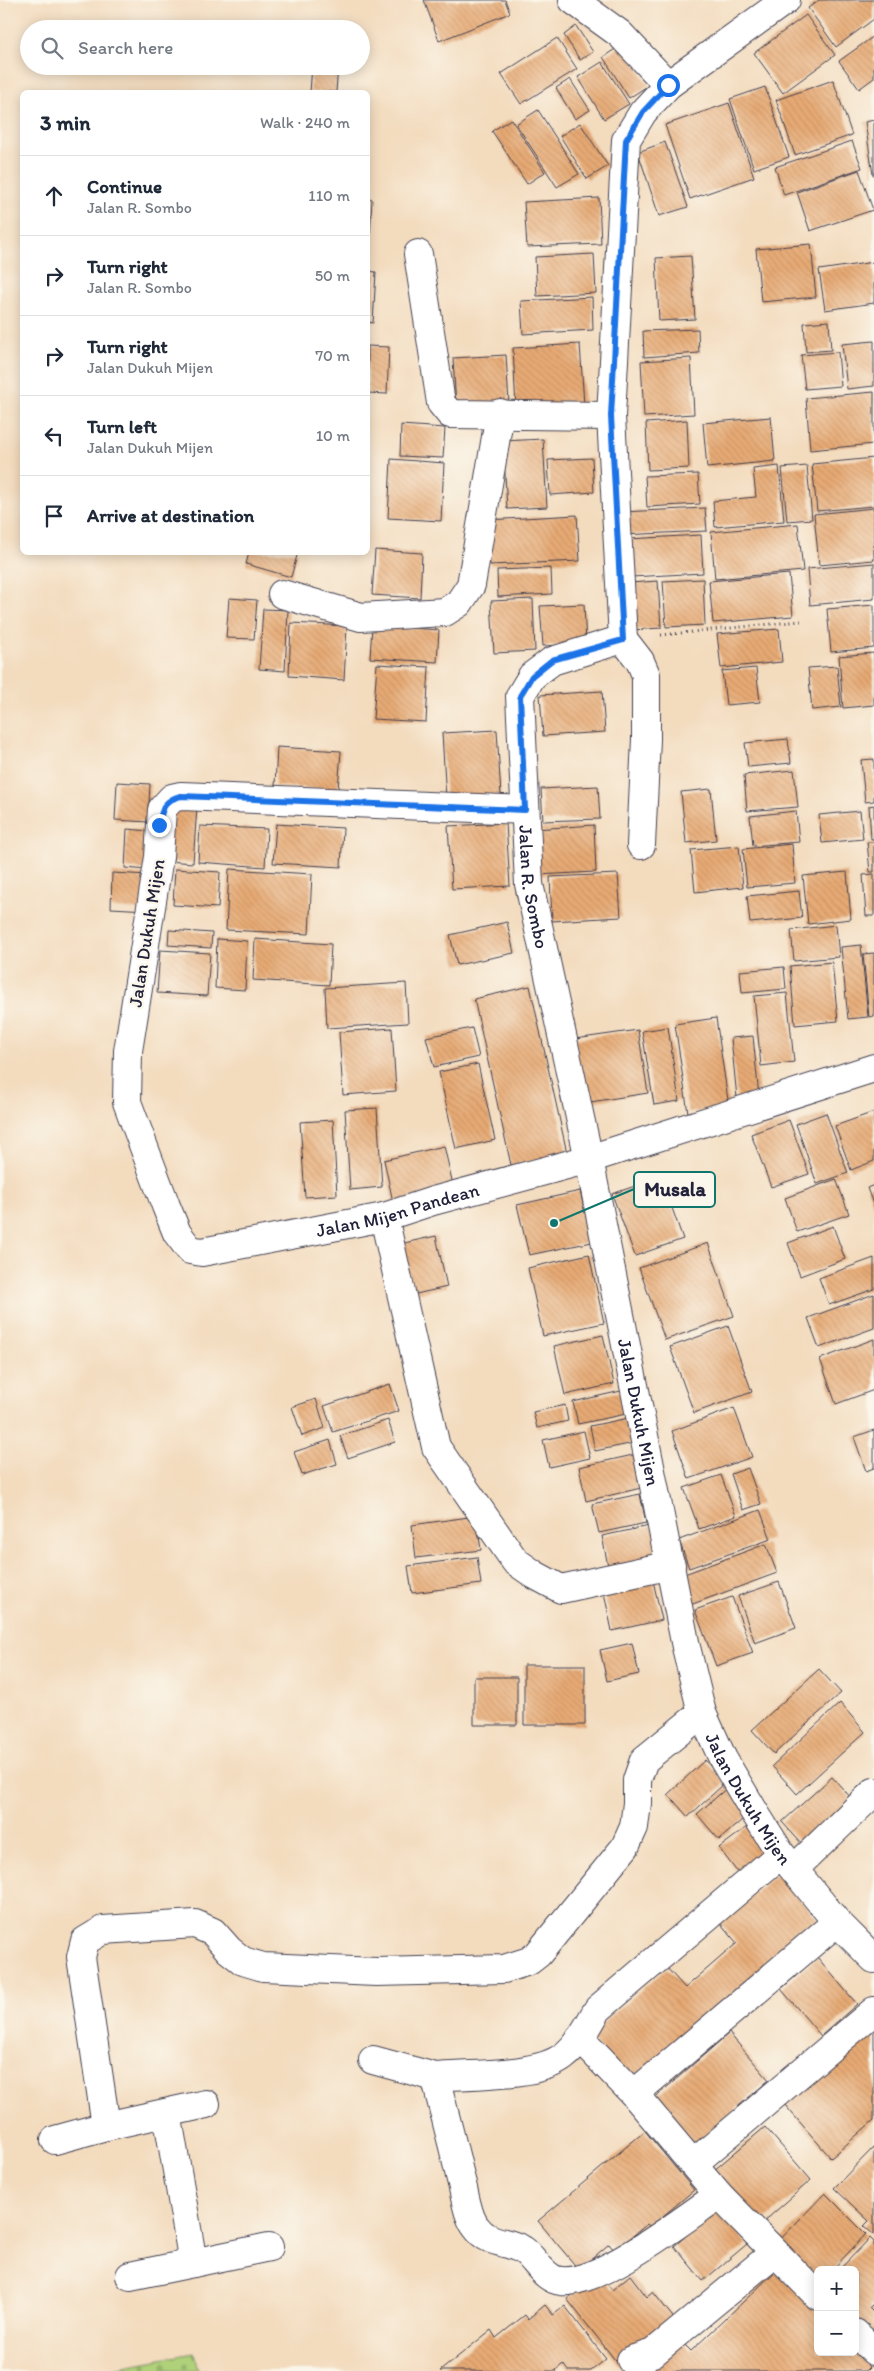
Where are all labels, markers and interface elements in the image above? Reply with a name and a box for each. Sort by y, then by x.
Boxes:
search box [20,20,370,75]
icon: search [38,34,66,62]
text: Search here [78,36,173,59]
route start [657,74,680,97]
text: 3 min [40,110,90,135]
text: Walk · 240 m [260,113,350,132]
text: Continue [87,175,162,198]
icon: ahead [40,182,68,210]
text: 110 m [308,186,350,205]
text: Jalan R. Sombo [87,198,192,217]
text: Turn right [87,255,168,278]
icon: right [40,262,68,290]
text: 50 m [315,266,350,285]
text: Jalan R. Sombo [87,278,192,297]
text: Turn right [87,335,168,358]
icon: right [40,342,68,370]
text: 70 m [315,346,350,365]
text: Jalan Dukuh Mijen [87,358,213,377]
text: Turn left [87,415,157,438]
icon: left [40,422,68,450]
text: 10 m [316,426,350,445]
text: Jalan Dukuh Mijen [87,438,213,457]
icon: arrive [40,502,68,530]
text: Arrive at destination [87,504,254,527]
route end [148,814,171,837]
street label: Jalan R. Sombo [514,825,554,951]
street label: Jalan Dukuh Mijen [123,857,170,1009]
callout: Musala [634,1172,715,1207]
text: Musala [644,1177,706,1201]
street label: Jalan Mijen Pandean [314,1178,482,1242]
street label: Jalan Dukuh Mijen [613,1336,665,1488]
street label: Jalan Dukuh Mijen [700,1729,796,1870]
map controls [814,2266,859,2356]
button: + [814,2266,859,2311]
button: − [814,2311,859,2356]

